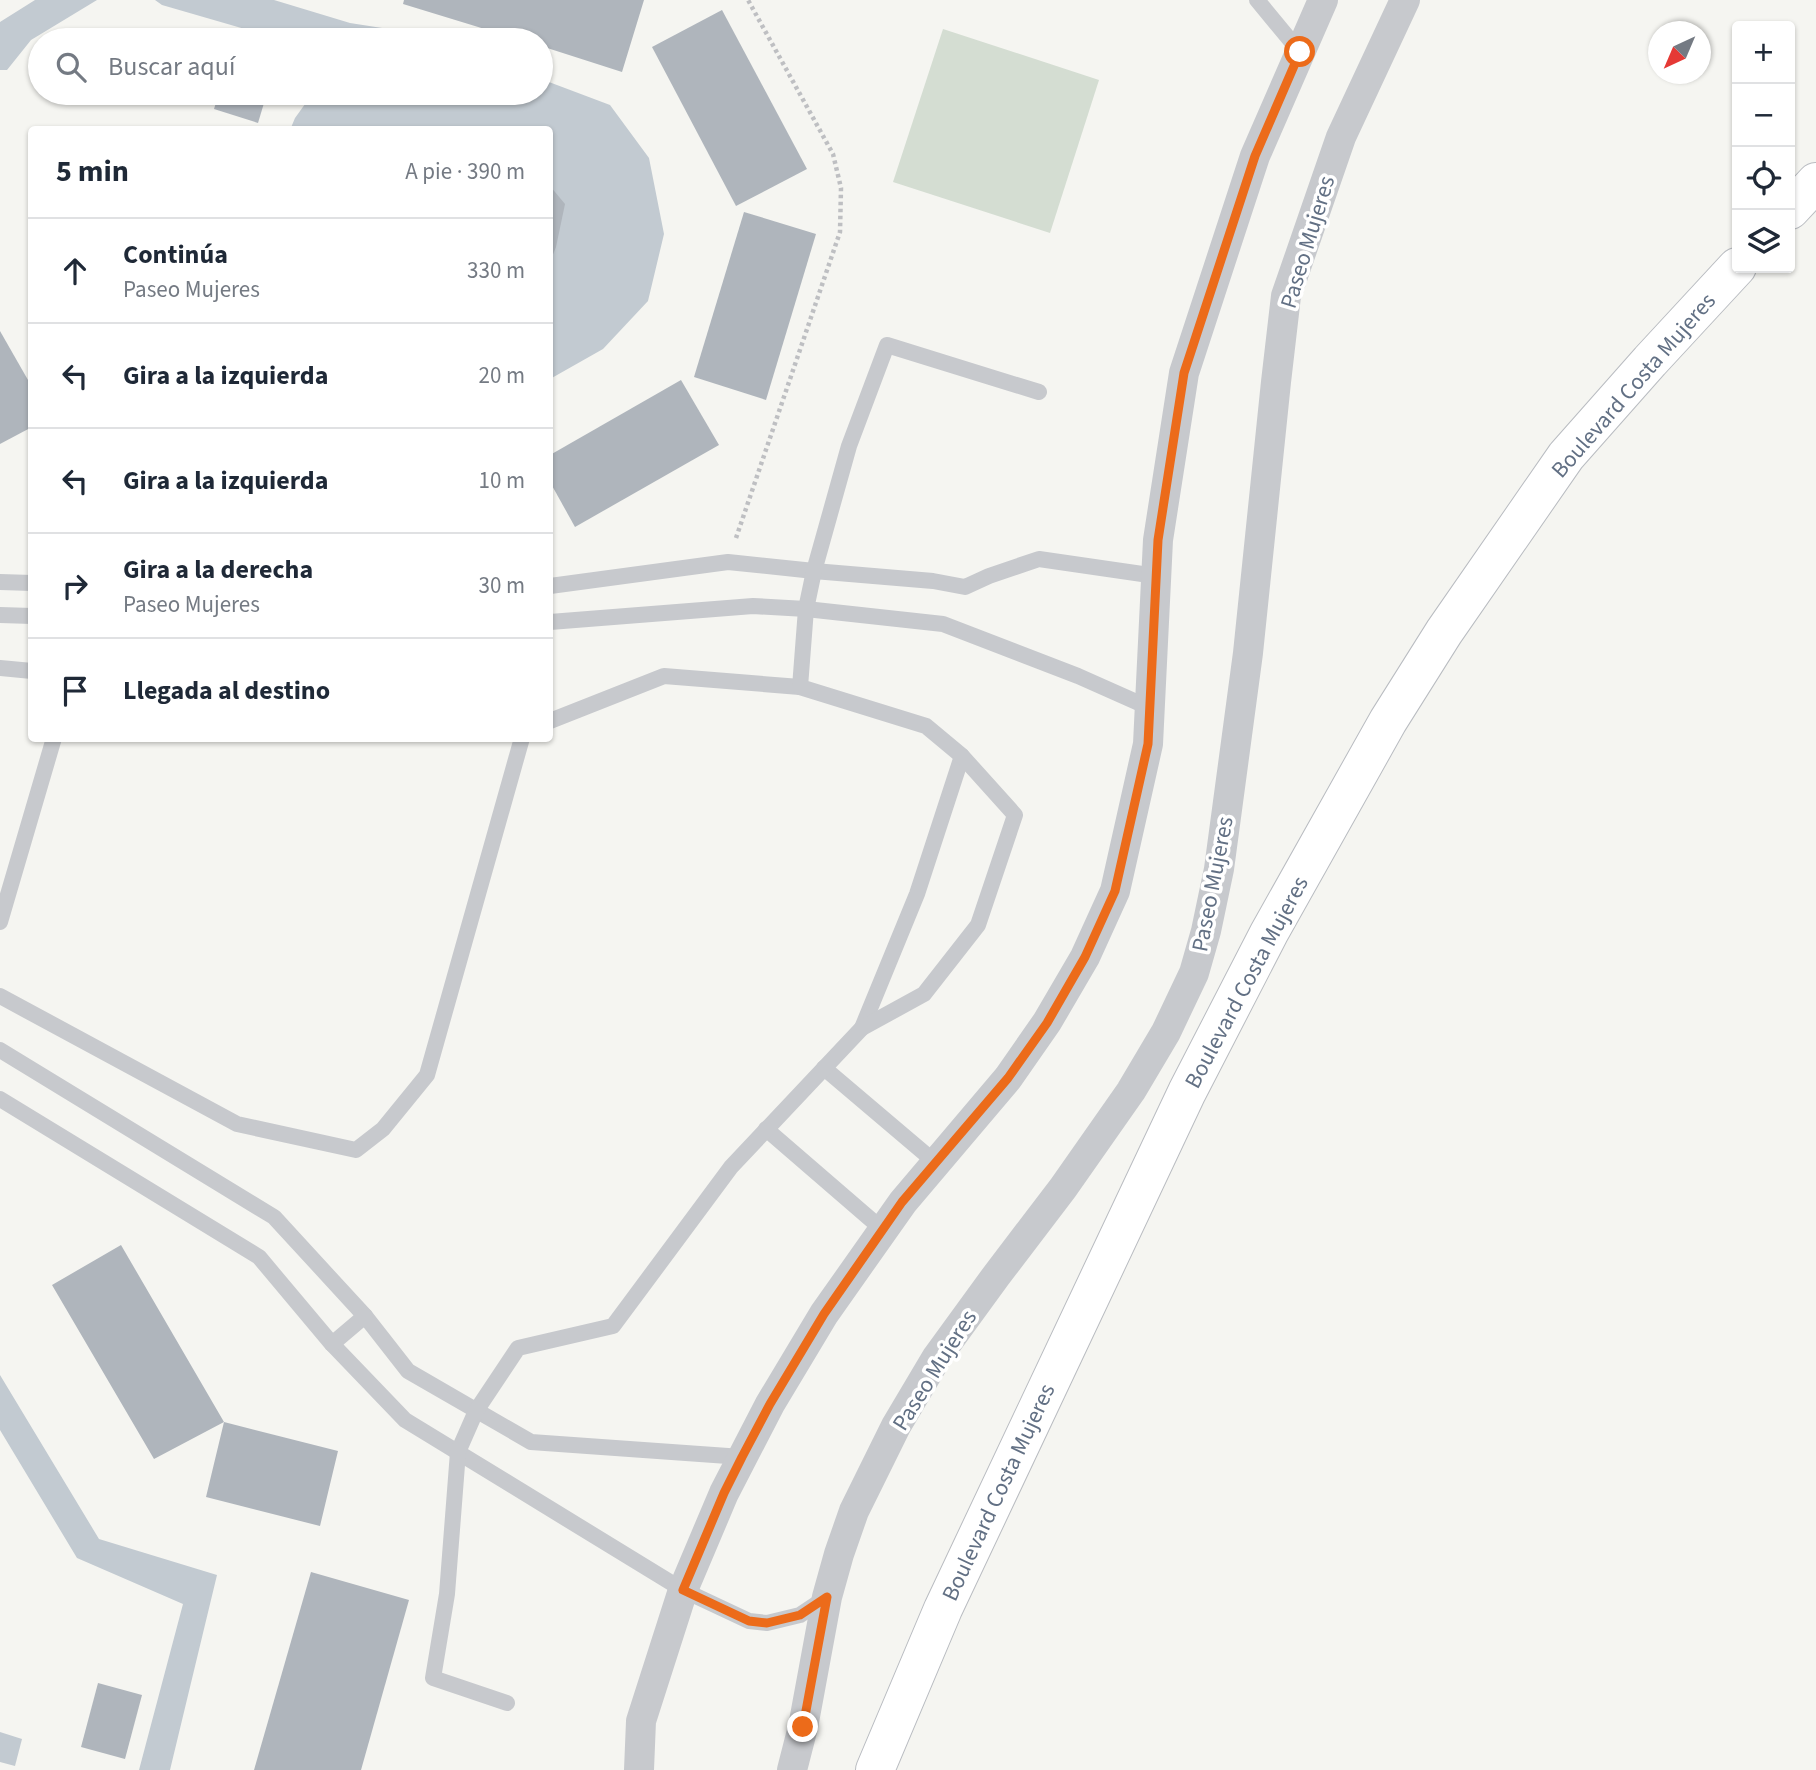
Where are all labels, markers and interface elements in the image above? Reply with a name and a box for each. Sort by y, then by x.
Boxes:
north arrow [1648,21,1711,84]
map controls [1732,21,1795,273]
button: + [1732,21,1795,84]
search box [28,28,553,105]
route start [1284,36,1315,67]
icon: search [52,48,90,86]
text: Buscar aquí [108,48,235,85]
button: − [1732,84,1795,147]
button: locate [1732,147,1795,210]
text: 5 min [56,150,129,193]
text: A pie · 390 m [405,155,525,188]
street label: Paseo Mujeres [1272,172,1343,312]
button: layers [1732,210,1795,273]
text: Continúa [123,236,228,273]
icon: ahead [56,252,94,290]
text: 330 m [467,254,525,287]
text: Paseo Mujeres [123,273,260,306]
street label: Boulevard Costa Mujeres [1543,285,1723,485]
icon: left [56,357,94,395]
text: Gira a la izquierda [123,357,328,394]
text: 20 m [478,359,525,392]
icon: left [56,462,94,500]
text: Gira a la izquierda [123,462,328,499]
text: 10 m [478,464,525,497]
text: Gira a la derecha [123,551,313,588]
icon: right [56,567,94,605]
text: 30 m [478,569,525,602]
text: Paseo Mujeres [123,588,260,621]
icon: arrive [56,672,94,710]
text: Llegada al destino [123,672,330,709]
street label: Paseo Mujeres [1183,814,1242,954]
street label: Boulevard Costa Mujeres [1176,870,1316,1094]
street label: Paseo Mujeres [884,1303,985,1437]
street label: Boulevard Costa Mujeres [934,1378,1063,1606]
route end [787,1711,818,1742]

